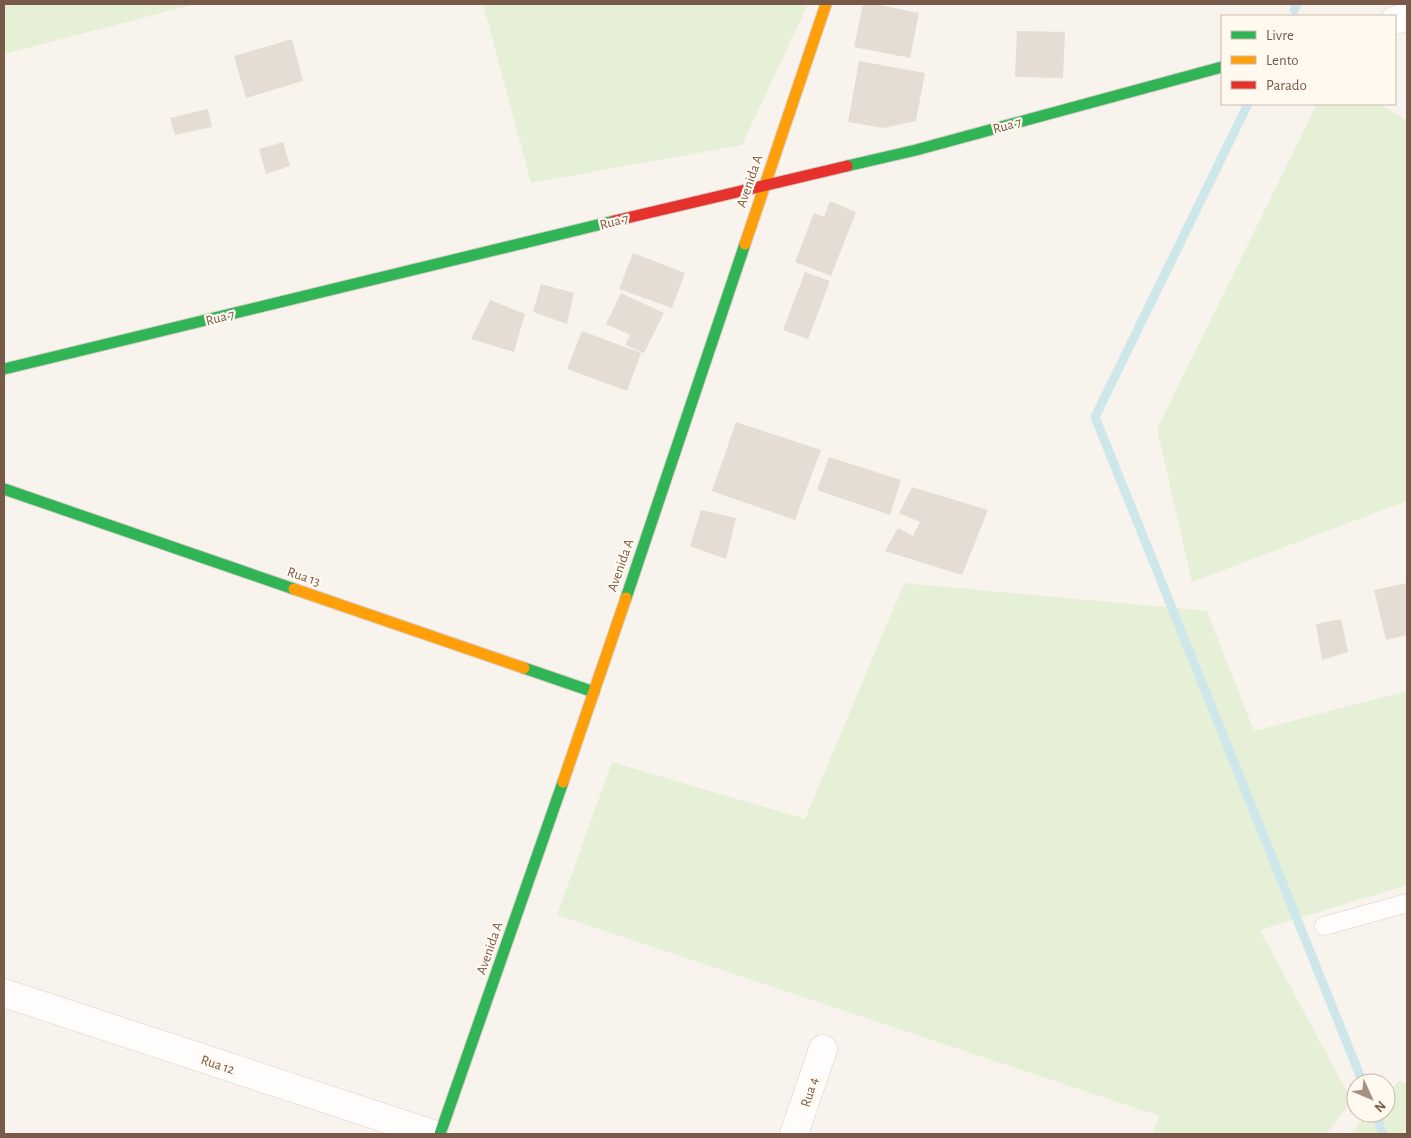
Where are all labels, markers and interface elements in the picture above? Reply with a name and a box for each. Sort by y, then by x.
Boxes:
legend [1221,15,1396,105]
text: Livre [1266,28,1294,43]
text: Lento [1266,53,1299,68]
text: Parado [1266,78,1307,93]
street label: Rua 7 [991,115,1023,137]
street label: Avenida A [734,153,765,209]
street label: Rua 7 [598,212,630,232]
street label: Rua 7 [204,308,236,328]
street label: Avenida A [605,537,636,593]
street label: Rua 13 [285,565,322,589]
street label: Avenida A [474,920,505,976]
street label: Rua 12 [199,1053,236,1077]
north arrow [1346,1073,1396,1123]
street label: Rua 4 [799,1076,821,1109]
text: N [1371,1098,1388,1115]

